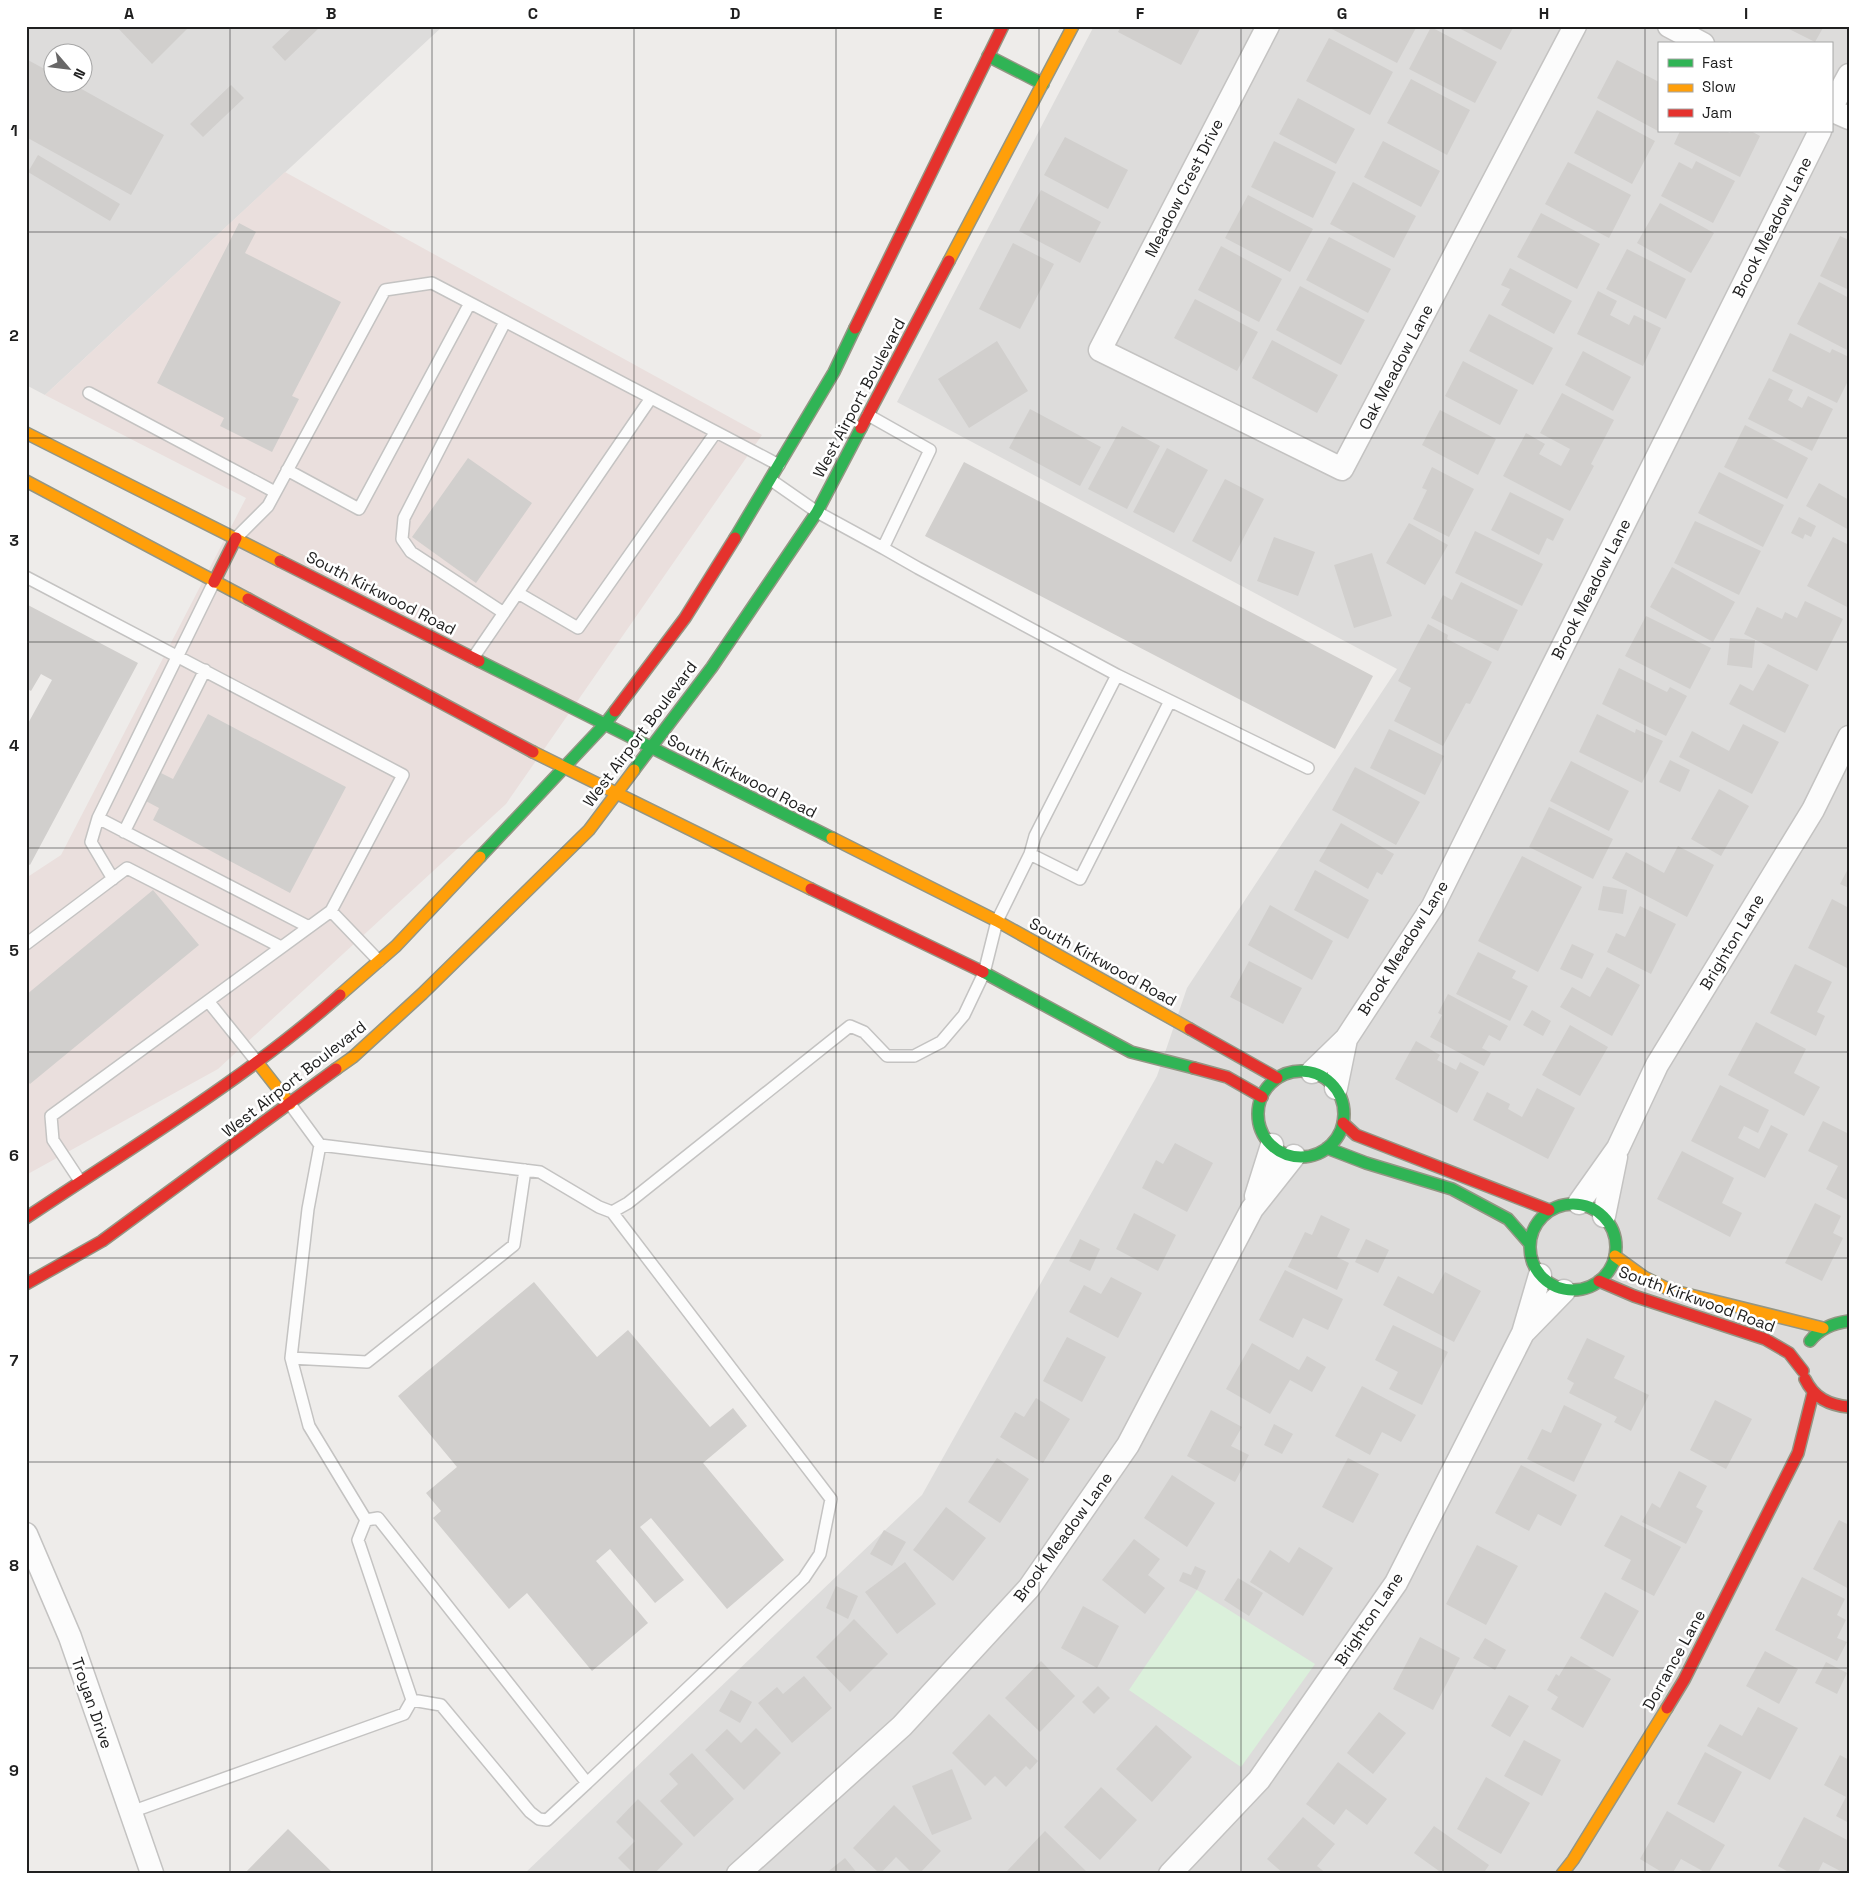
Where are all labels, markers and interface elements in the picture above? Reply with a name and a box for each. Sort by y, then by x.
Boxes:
text: A [124,3,134,24]
text: B [326,3,336,24]
text: C [528,3,538,24]
text: D [730,3,740,24]
text: E [934,3,943,24]
text: F [1136,3,1145,24]
text: G [1337,3,1347,24]
text: H [1539,3,1549,24]
text: I [1744,3,1748,24]
north arrow [42,42,92,92]
legend [1658,42,1832,132]
text: Fast [1702,53,1733,72]
text: N [69,66,90,82]
text: Slow [1702,77,1736,96]
text: Jam [1702,103,1732,122]
street label: Meadow Crest Drive [1140,115,1228,261]
text: 1 [10,120,18,141]
street label: Brook Meadow Lane [1727,153,1817,301]
street label: Oak Meadow Lane [1354,301,1438,433]
street label: West Airport Boulevard [808,315,910,481]
text: 2 [9,325,19,346]
street label: Brook Meadow Lane [1546,515,1636,663]
text: 3 [9,530,19,551]
street label: South Kirkwood Road [303,546,459,640]
street label: West Airport Boulevard [578,657,702,811]
street label: South Kirkwood Road [664,729,820,823]
text: 4 [9,735,19,756]
street label: Brook Meadow Lane [1353,877,1453,1019]
street label: Brighton Lane [1695,890,1769,994]
street label: South Kirkwood Road [1026,913,1180,1011]
text: 5 [9,940,19,961]
street label: West Airport Boulevard [218,1016,370,1142]
text: 6 [9,1145,19,1166]
street label: South Kirkwood Road [1616,1261,1778,1337]
text: 7 [10,1350,19,1371]
street label: Brook Meadow Lane [1009,1468,1117,1606]
text: 8 [9,1555,19,1576]
street label: Brighton Lane [1330,1568,1408,1670]
street label: Dorrance Lane [1638,1606,1710,1714]
street label: Troyan Drive [67,1655,117,1751]
text: 9 [9,1760,19,1781]

